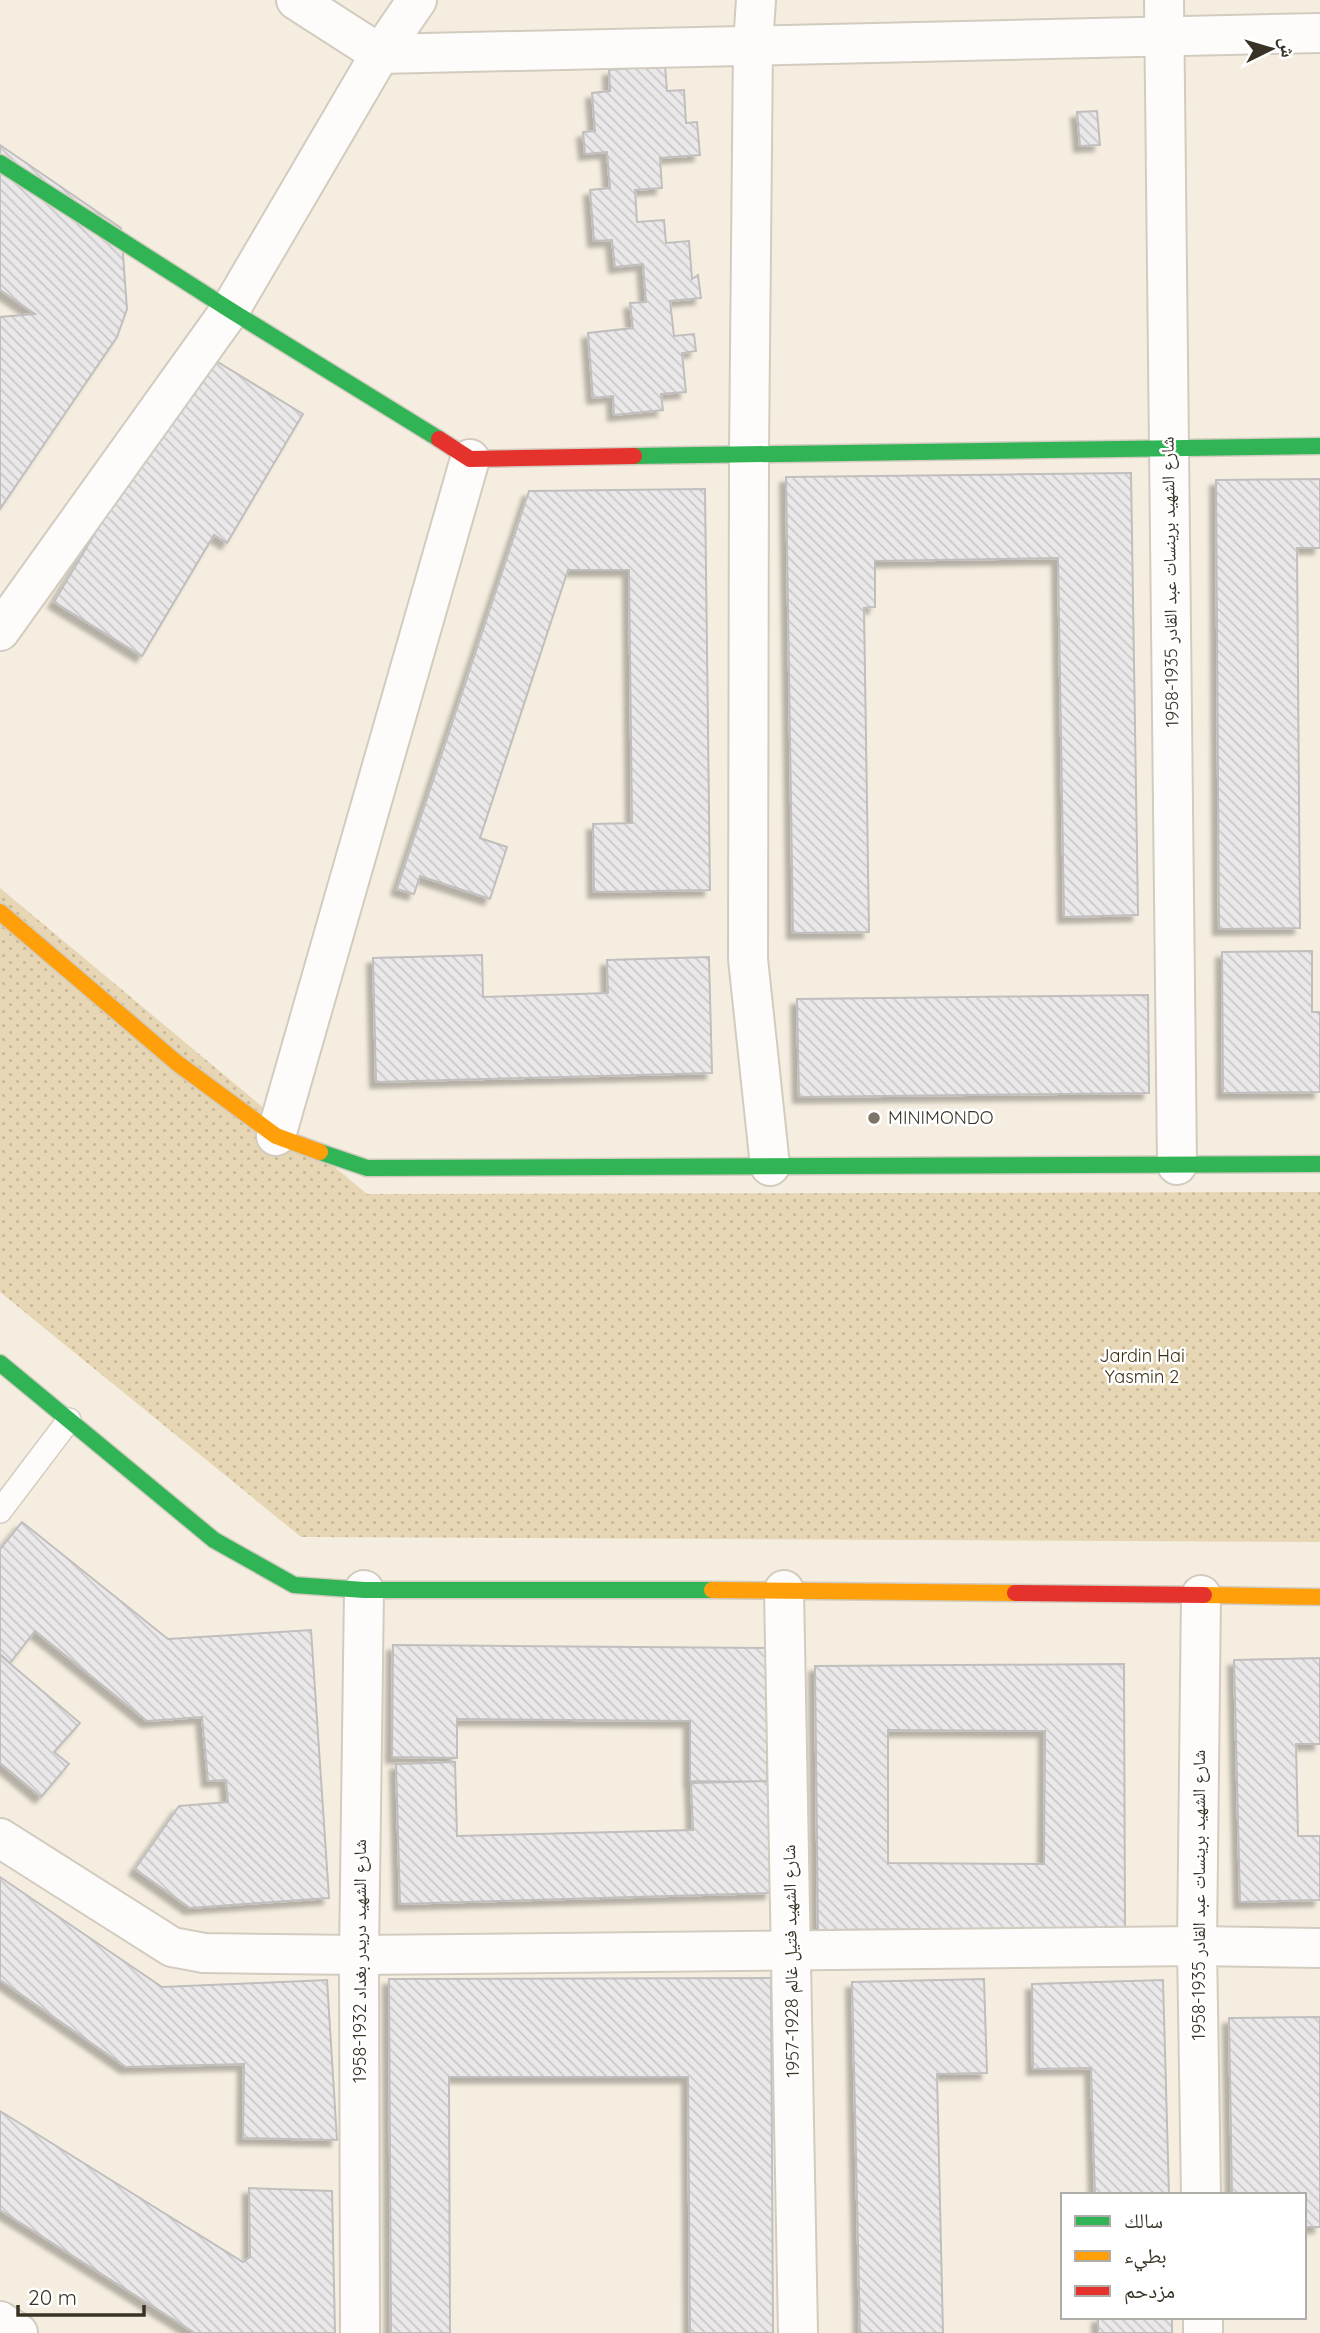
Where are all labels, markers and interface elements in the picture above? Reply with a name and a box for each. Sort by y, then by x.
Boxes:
north arrow [1236,14,1306,84]
text: ش [1275,36,1301,59]
street label: شارع الشهيد برينسات عبد القادر 1935-1958 [1155,436,1184,728]
place label: MINIMONDO [888,1106,994,1129]
marker: MINIMONDO [866,1110,882,1126]
park label: Jardin Hai Yasmin 2 [1099,1344,1185,1388]
street label: شارع الشهيد برينسات عبد القادر 1935-1958 [1187,1750,1210,2040]
street label: شارع الشهيد دريدر بغداد 1932-1958 [348,1839,371,2083]
street label: شارع الشهيد فتيل غالم 1928-1957 [777,1844,805,2078]
legend [1061,2193,1306,2319]
text: سالك [1124,2207,1163,2233]
text: بطيء [1124,2242,1167,2272]
scale bar [18,2274,144,2318]
text: مزدحم [1124,2277,1175,2305]
text: 20 m [28,2284,77,2310]

